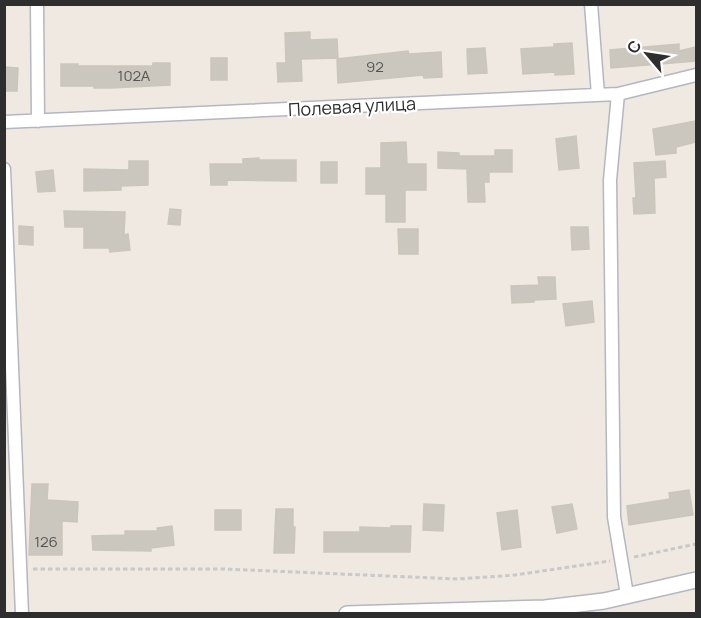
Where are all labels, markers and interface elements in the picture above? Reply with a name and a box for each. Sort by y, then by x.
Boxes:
north arrow [617,24,677,84]
text: С [621,36,646,57]
house number: 92 [366,56,384,77]
house number: 102А [118,65,151,86]
street label: Полевая улица [287,91,416,121]
house number: 126 [34,531,58,552]

